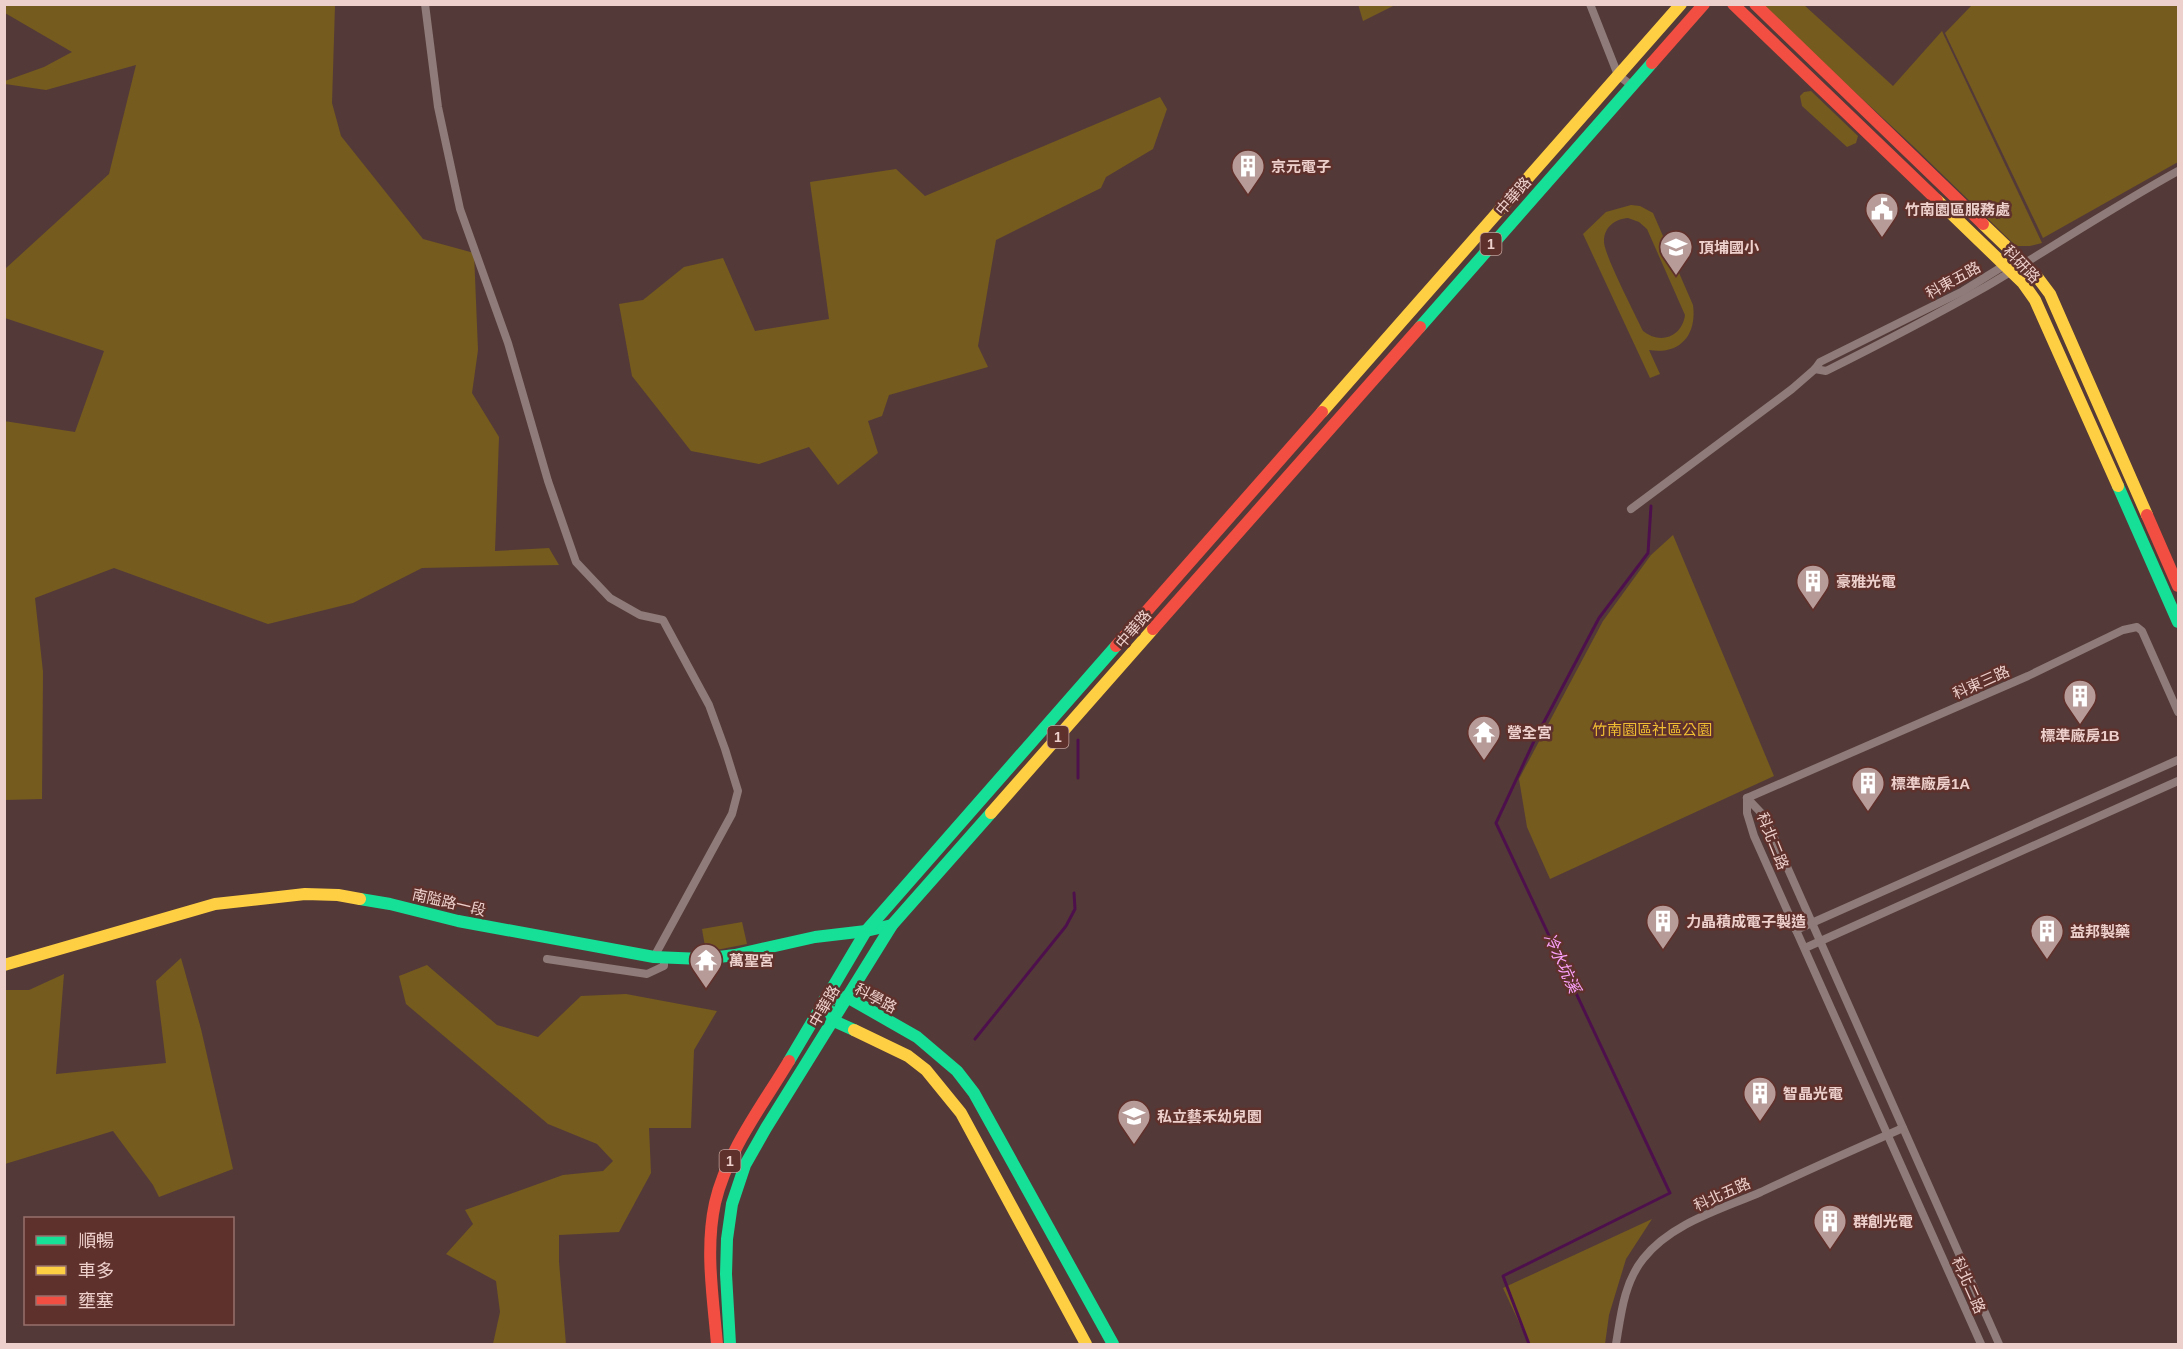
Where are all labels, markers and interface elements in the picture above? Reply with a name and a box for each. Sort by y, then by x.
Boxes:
building icon: 京元電子 [1230,148,1266,195]
place label: 京元電子 [1271,158,1331,175]
street label: 中華路 [1492,173,1534,219]
public building icon: 竹南園區服務處 [1864,191,1900,238]
place label: 竹南園區服務處 [1905,201,2010,218]
school or university icon: 頂埔國小 [1658,229,1694,276]
road number: 1 [1480,233,1502,255]
place label: 頂埔國小 [1699,239,1760,256]
street label: 科研路 [2000,242,2044,286]
street label: 科東五路 [1923,258,1983,302]
building icon: 豪雅光電 [1795,563,1831,610]
place label: 豪雅光電 [1836,573,1896,590]
street label: 中華路 [1112,606,1154,652]
street label: 科東三路 [1950,662,2012,702]
building icon: 標準廠房1B [2062,678,2098,725]
temple icon: 營全宮 [1466,714,1502,761]
park label: 竹南園區社區公園 [1592,721,1712,738]
place label: 營全宮 [1507,724,1552,741]
road number: 1 [1048,726,1068,748]
place label: 標準廠房1B [2040,727,2120,744]
building icon: 標準廠房1A [1850,765,1886,812]
place label: 標準廠房1A [1891,775,1970,792]
street label: 科北二路 [1754,810,1792,872]
street label: 南隘路一段 [411,885,487,919]
building icon: 力晶積成電子製造 [1645,903,1681,950]
place label: 力晶積成電子製造 [1686,913,1806,930]
building icon: 益邦製藥 [2029,913,2065,960]
place label: 益邦製藥 [2070,923,2130,940]
water label: 冷水坑溪 [1541,930,1584,997]
temple icon: 萬聖宮 [688,942,724,989]
place label: 萬聖宮 [729,952,774,969]
street label: 科學路 [852,980,900,1016]
street label: 中華路 [805,982,843,1030]
building icon: 智晶光電 [1742,1075,1778,1122]
place label: 智晶光電 [1783,1085,1843,1102]
school or university icon: 私立藝禾幼兒園 [1116,1098,1152,1145]
place label: 私立藝禾幼兒園 [1157,1108,1262,1125]
road number: 1 [720,1150,740,1172]
street label: 科北五路 [1691,1174,1753,1214]
building icon: 群創光電 [1812,1203,1848,1250]
place label: 群創光電 [1853,1213,1913,1230]
legend [24,1217,234,1325]
text: 順暢 [78,1231,114,1251]
street label: 科北二路 [1949,1254,1989,1316]
text: 車多 [78,1261,114,1281]
text: 壅塞 [78,1291,114,1311]

